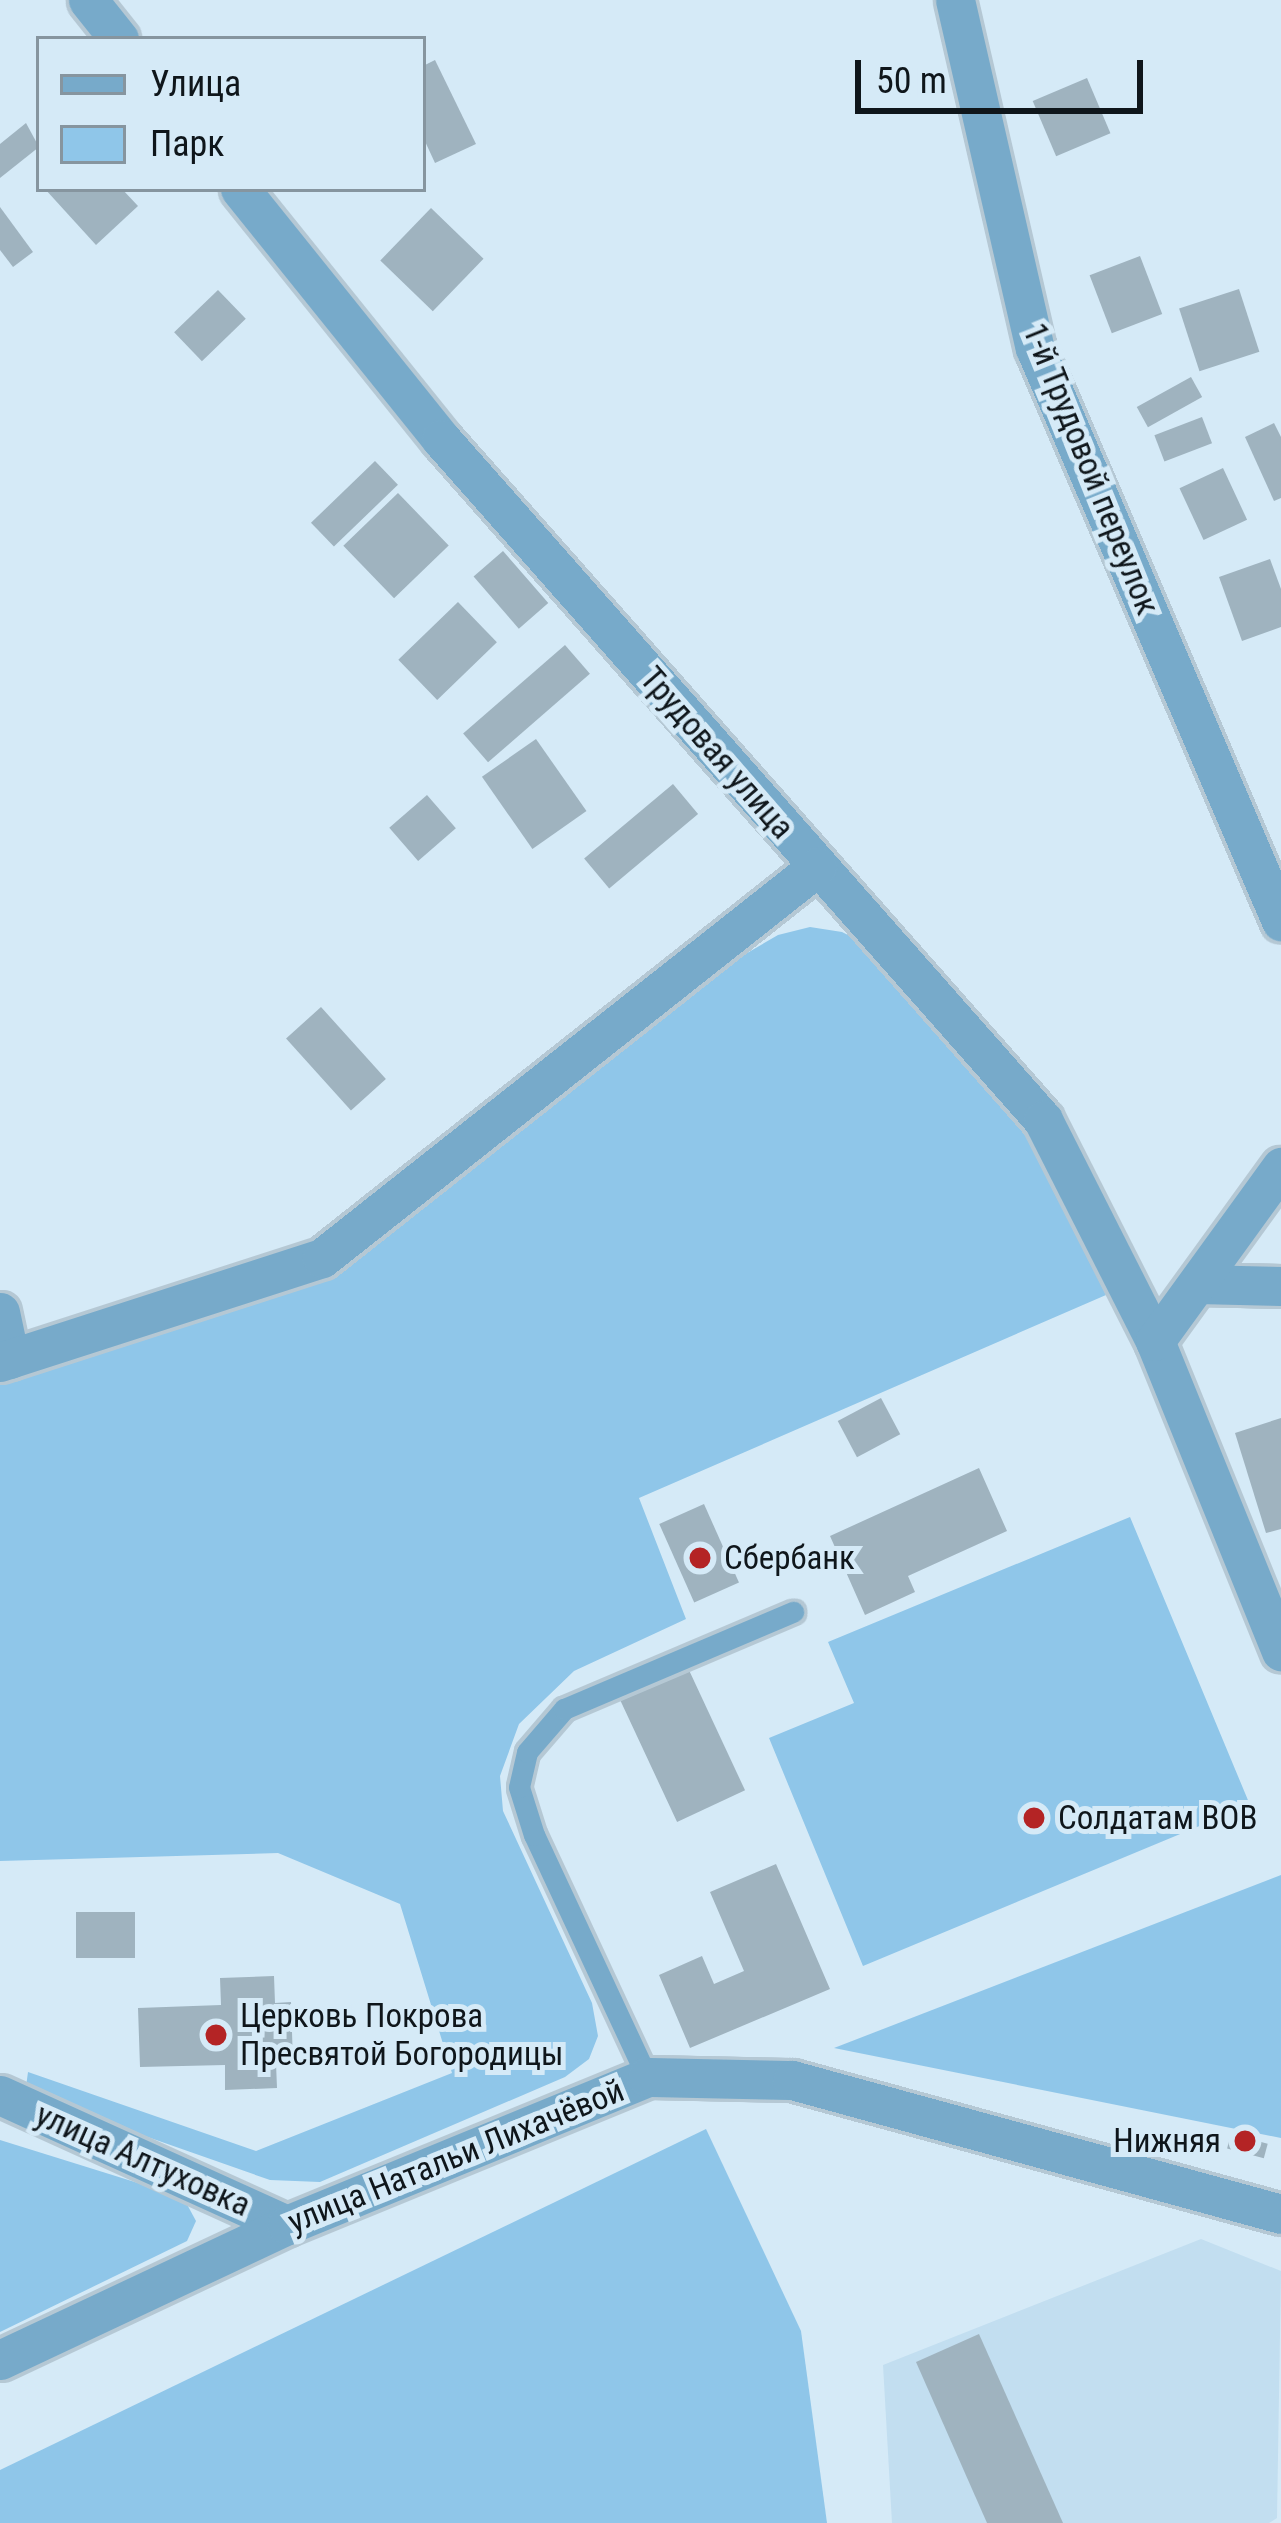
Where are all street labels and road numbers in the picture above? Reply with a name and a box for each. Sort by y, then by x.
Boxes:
street label: 1-й Трудовой переулок [1014,317,1168,621]
street label: Трудовая улица [632,659,802,847]
street label: улица Натальи Лихачёвой [282,2070,630,2242]
street label: улица Алтуховка [30,2095,256,2225]

